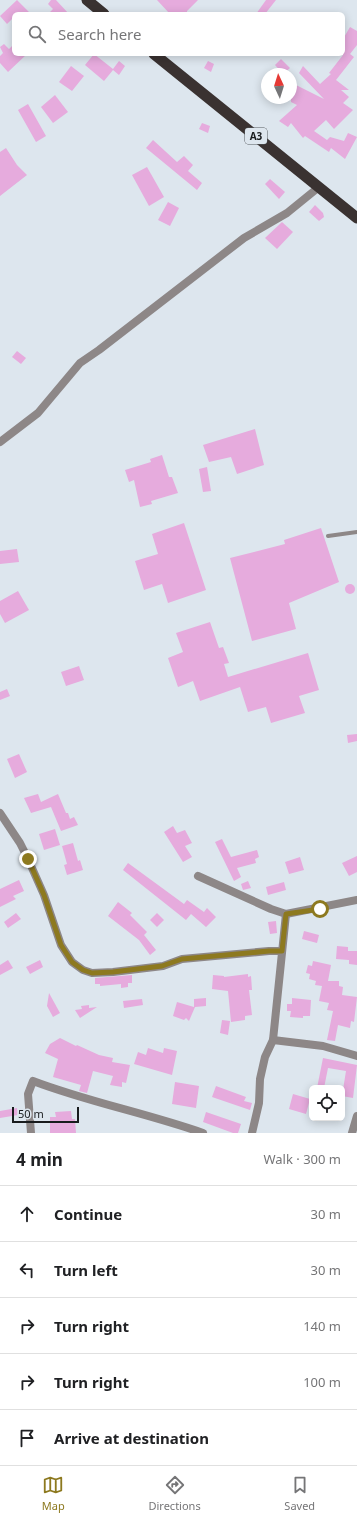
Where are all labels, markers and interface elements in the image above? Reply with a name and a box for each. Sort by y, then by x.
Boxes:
search box [12,12,345,56]
icon: search [26,23,48,45]
text: Search here [58,24,141,44]
north arrow [261,68,297,104]
road number: A3 [245,128,267,144]
route end [19,850,37,868]
route start [311,900,329,918]
map controls [309,1085,345,1121]
button: locate [309,1085,345,1121]
scale bar [12,1105,79,1124]
text: 50 m [18,1106,44,1121]
text: 4 min [16,1148,63,1171]
text: Walk · 300 m [263,1150,341,1168]
icon: ahead [16,1203,38,1225]
text: Continue [54,1204,122,1224]
text: 30 m [311,1205,341,1223]
icon: left [16,1259,38,1281]
text: Turn left [54,1260,118,1280]
text: 30 m [311,1261,341,1279]
icon: right [16,1315,38,1337]
text: Turn right [54,1316,129,1336]
text: 140 m [303,1317,341,1335]
icon: right [16,1371,38,1393]
text: Turn right [54,1372,129,1392]
text: 100 m [303,1373,341,1391]
icon: arrive [16,1427,38,1449]
text: Arrive at destination [54,1428,209,1448]
tab: Map [42,1474,65,1513]
tab: Directions [148,1474,201,1513]
tab: Saved [284,1474,315,1513]

